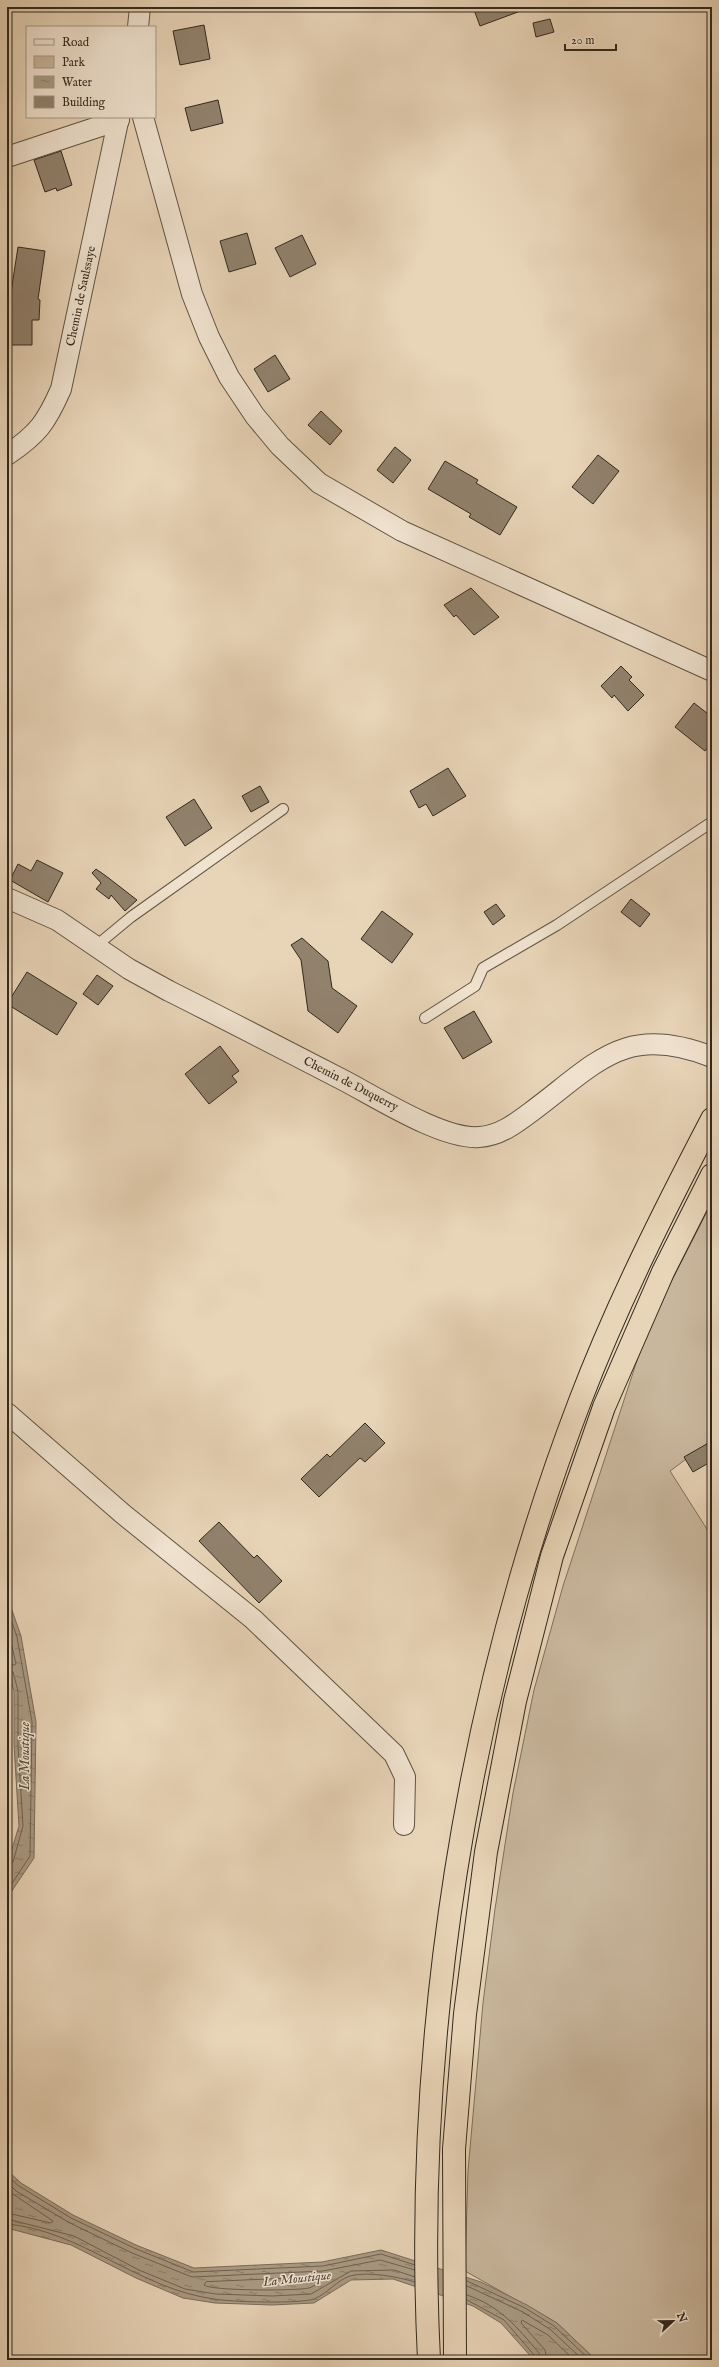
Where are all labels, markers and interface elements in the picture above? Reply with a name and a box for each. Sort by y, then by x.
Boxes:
legend [26,26,156,118]
scale bar [565,26,616,52]
text: 20 m [571,33,594,48]
text: Road [62,35,90,50]
text: Park [62,55,85,70]
text: Water [62,75,93,90]
text: Building [62,95,106,110]
street label: Chemin de Saulssaye [63,244,99,347]
street label: Chemin de Duquerry [300,1054,401,1115]
water label: La Moustique [17,1721,34,1791]
water label: La Moustique [261,2267,332,2291]
north arrow [653,2301,693,2341]
text: N [673,2310,690,2325]

